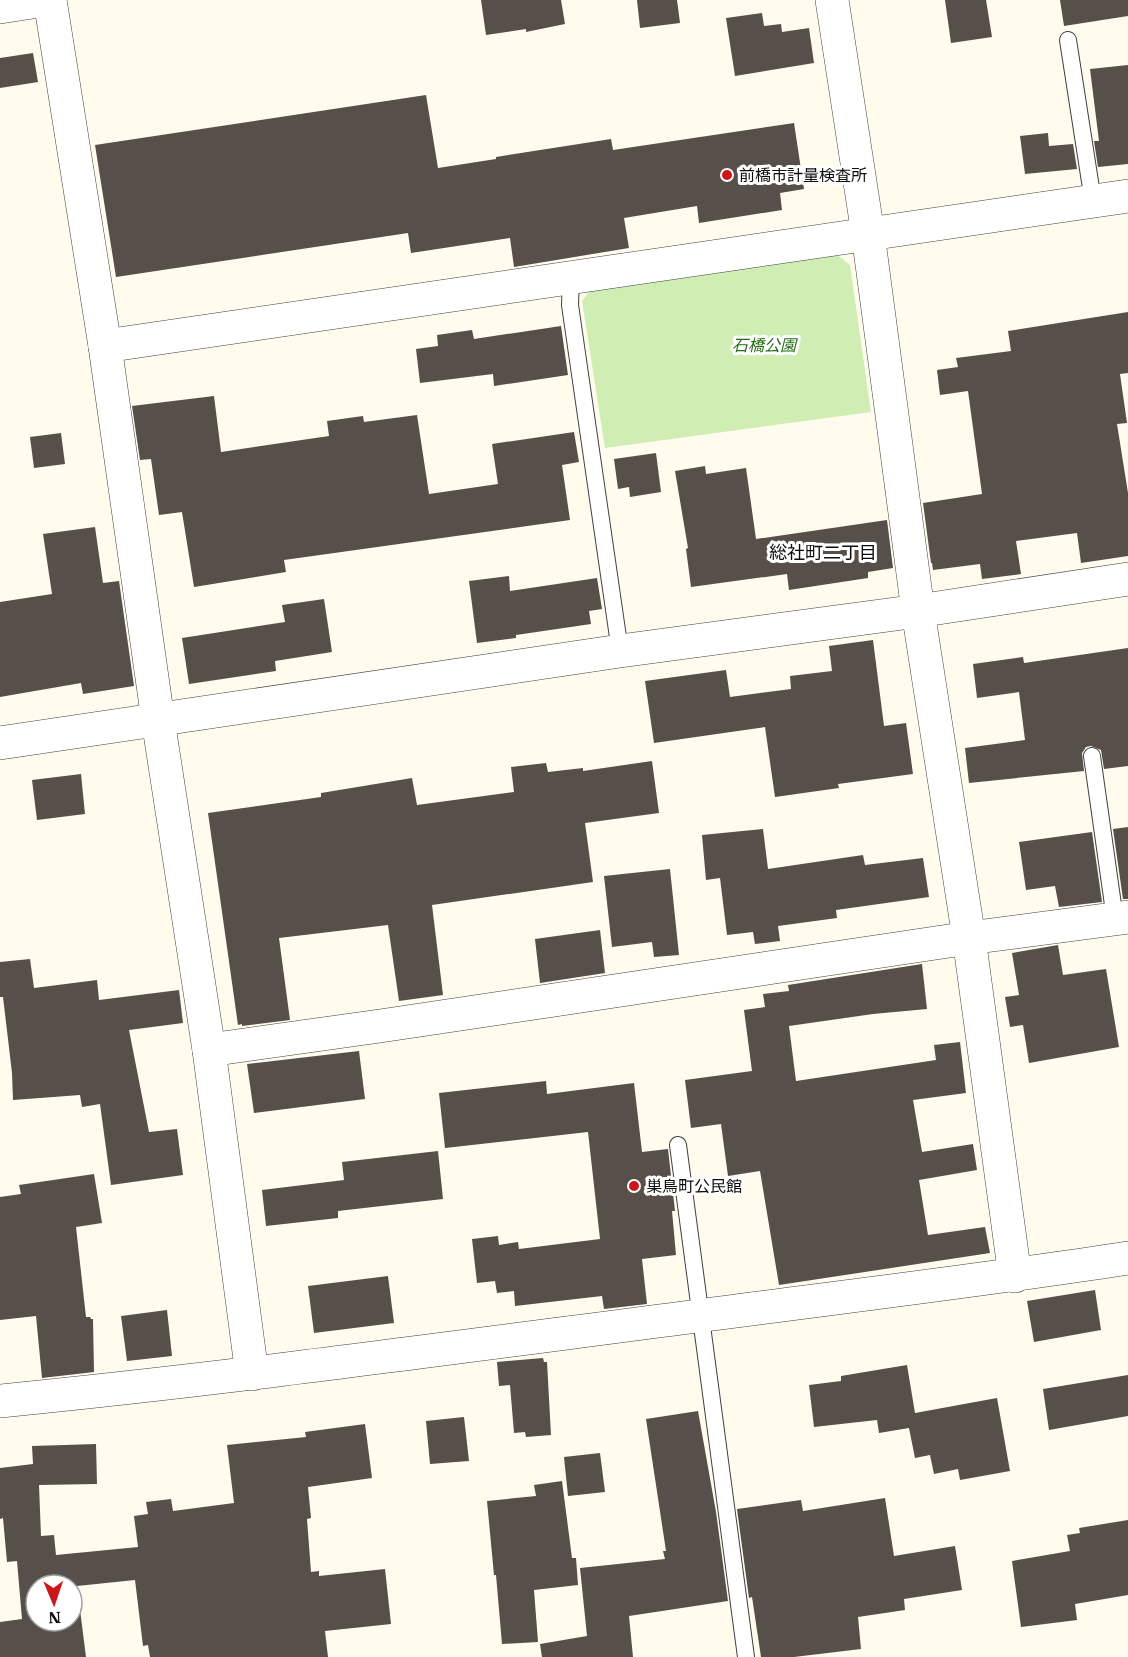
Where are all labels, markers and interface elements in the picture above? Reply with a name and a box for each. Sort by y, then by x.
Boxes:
place label: 前橋市計量検査所 [739,165,867,185]
marker: 前橋市計量検査所 [720,168,734,182]
park label: 石橋公園 [732,335,798,355]
district label: 総社町二丁目 [769,541,877,564]
place label: 巣鳥町公民館 [646,1176,742,1196]
marker: 巣鳥町公民館 [627,1179,641,1193]
north arrow [24,1573,84,1633]
text: N [48,1608,61,1628]

